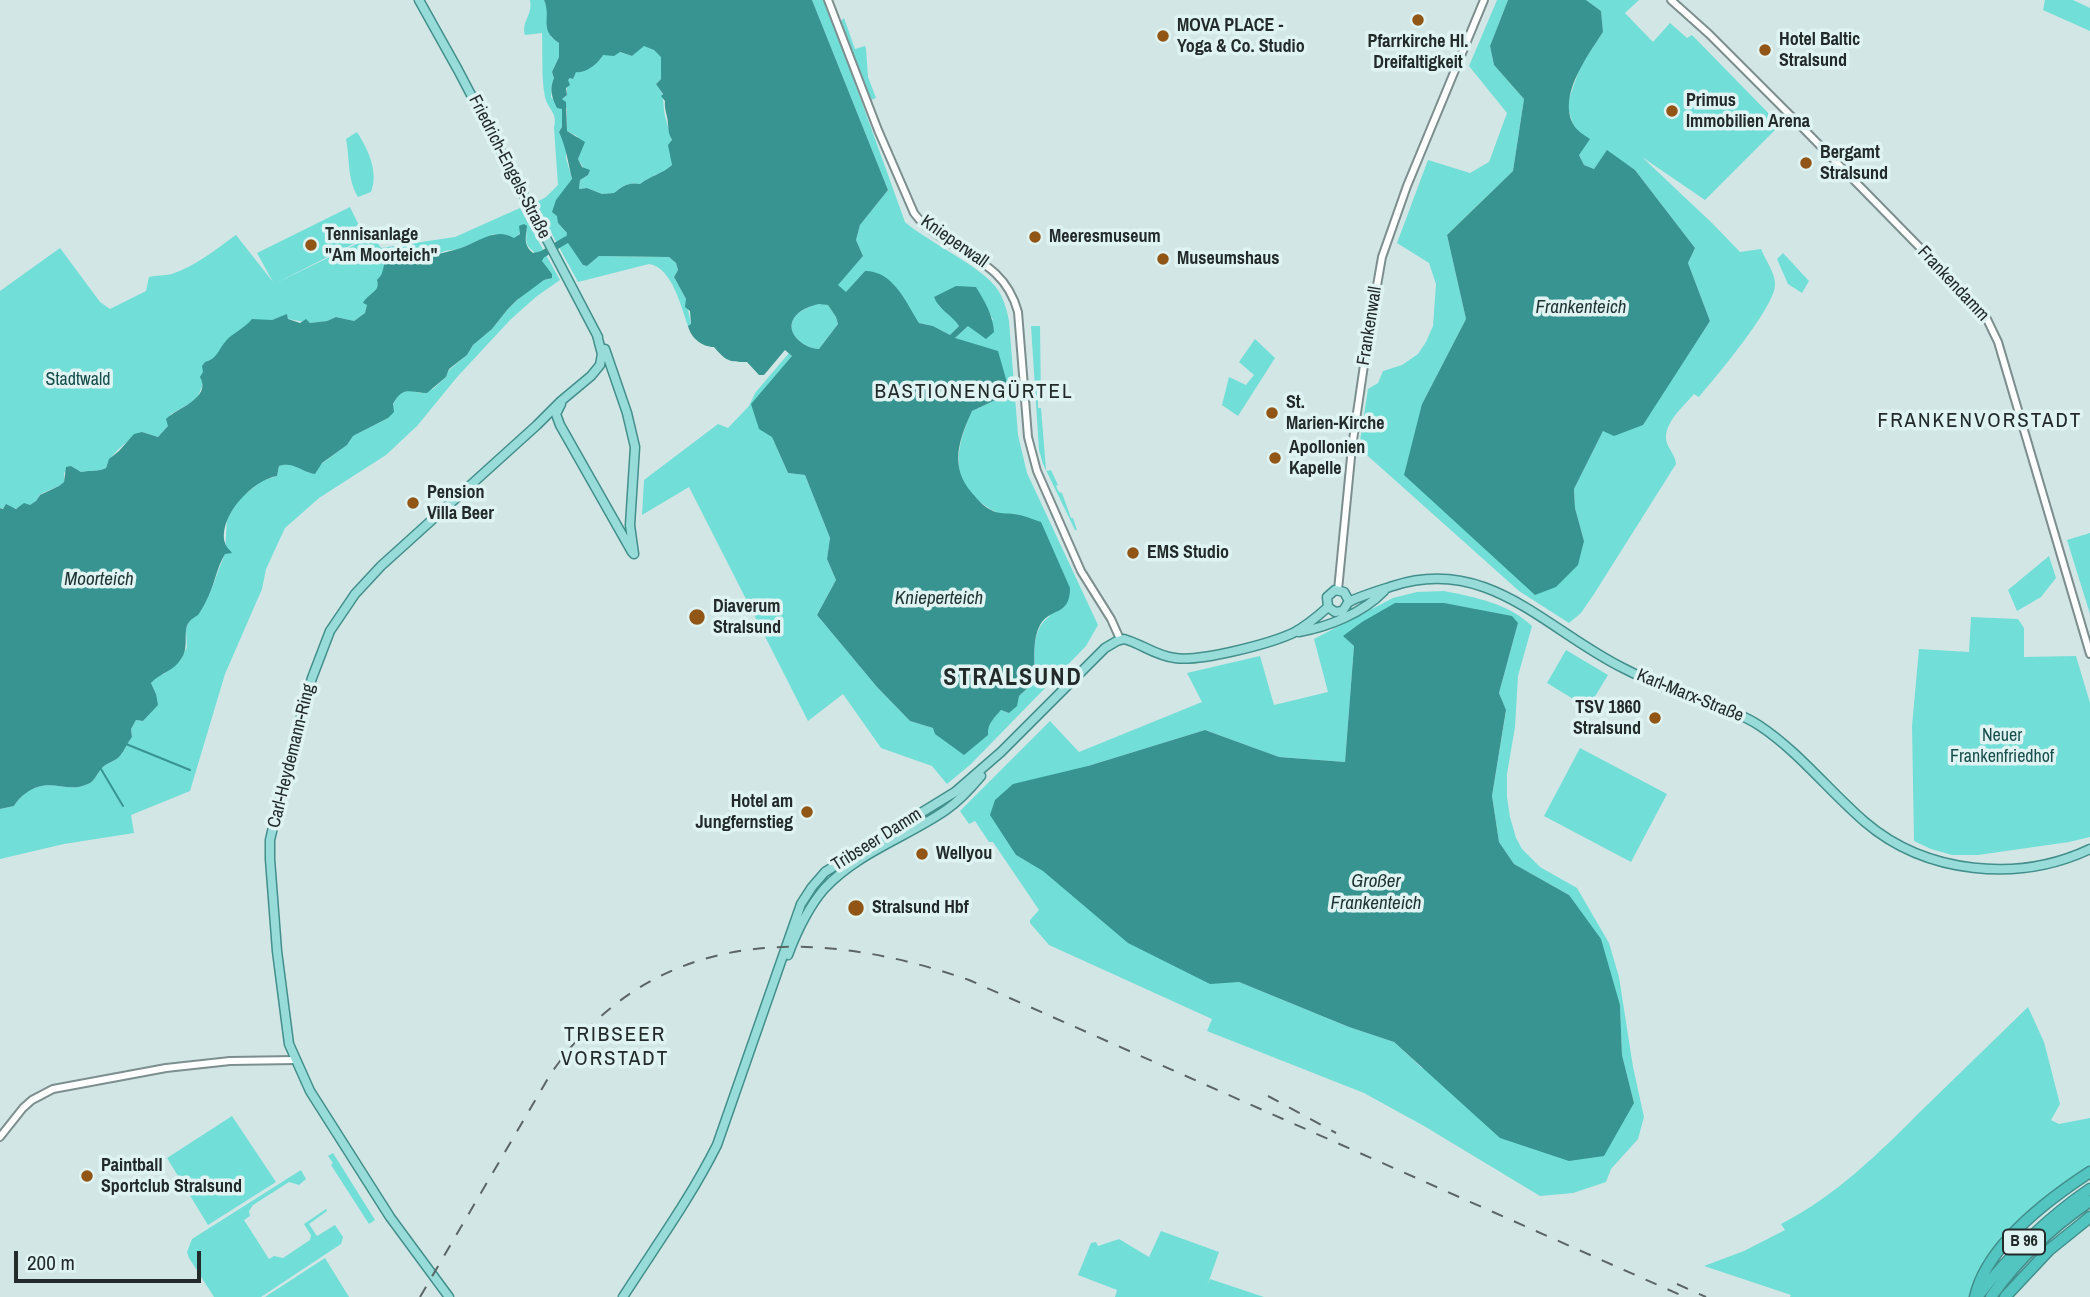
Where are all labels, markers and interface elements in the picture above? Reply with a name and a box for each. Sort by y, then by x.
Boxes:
marker: Pfarrkirche Hl. Dreifaltigkeit [1410,12,1426,28]
place label: MOVA PLACE - Yoga & Co. Studio [1177,15,1305,58]
marker: MOVA PLACE - Yoga & Co. Studio [1155,28,1171,44]
place label: Hotel Baltic Stralsund [1779,29,1860,72]
place label: Pfarrkirche Hl. Dreifaltigkeit [1368,31,1468,74]
marker: Hotel Baltic Stralsund [1757,42,1773,58]
place label: Primus Immobilien Arena [1686,90,1810,132]
street label: Friedrich-Engels-Straße [463,92,555,242]
marker: Primus Immobilien Arena [1664,103,1680,119]
place label: Bergamt Stralsund [1820,142,1888,184]
marker: Bergamt Stralsund [1798,155,1814,171]
street label: Knieperwall [916,211,992,273]
place label: Tennisanlage "Am Moorteich" [325,224,437,266]
place label: Meeresmuseum [1049,226,1161,248]
marker: Meeresmuseum [1027,229,1043,245]
marker: Tennisanlage "Am Moorteich" [303,237,319,253]
street label: Frankendamm [1913,242,1993,326]
place label: Museumshaus [1177,248,1280,270]
marker: Museumshaus [1155,251,1171,267]
street label: Frankenwall [1353,285,1387,367]
water label: Frankenteich [1536,297,1626,319]
park label: Stadtwald [46,369,110,391]
district label: BASTIONENGÜRTEL [876,379,1072,405]
place label: St. Marien-Kirche [1286,392,1384,434]
marker: St. Marien-Kirche [1264,405,1280,421]
district label: FRANKENVORSTADT [1879,408,2081,434]
place label: Apollonien Kapelle [1289,437,1365,480]
marker: Apollonien Kapelle [1267,450,1283,466]
place label: Pension Villa Beer [427,482,494,524]
marker: Pension Villa Beer [405,495,421,511]
place label: EMS Studio [1147,542,1229,564]
marker: EMS Studio [1125,545,1141,561]
water label: Moorteich [64,569,134,591]
water label: Knieperteich [895,588,983,610]
place label: Diaverum Stralsund [713,596,781,638]
marker: Diaverum Stralsund [687,607,707,627]
district label: STRALSUND [944,665,1082,693]
street label: Karl-Marx-Straße [1633,665,1747,727]
street label: Carl-Heydemann-Ring [264,682,320,830]
place label: TSV 1860 Stralsund [1573,697,1641,740]
marker: TSV 1860 Stralsund [1647,710,1663,726]
park label: Neuer Frankenfriedhof [1950,725,2054,768]
place label: Hotel am Jungfernstieg [695,791,793,834]
marker: Hotel am Jungfernstieg [799,804,815,820]
street label: Tribseer Damm [828,804,926,876]
place label: Wellyou [936,843,992,865]
marker: Wellyou [914,846,930,862]
water label: Großer Frankenteich [1331,871,1421,915]
place label: Stralsund Hbf [872,897,969,919]
marker: Stralsund Hbf [846,898,866,918]
district label: TRIBSEER VORSTADT [562,1022,668,1072]
place label: Paintball Sportclub Stralsund [101,1155,242,1198]
marker: Paintball Sportclub Stralsund [79,1168,95,1184]
road number: B 96 [2003,1230,2045,1254]
scale bar [18,1238,205,1282]
text: 200 m [27,1248,75,1277]

